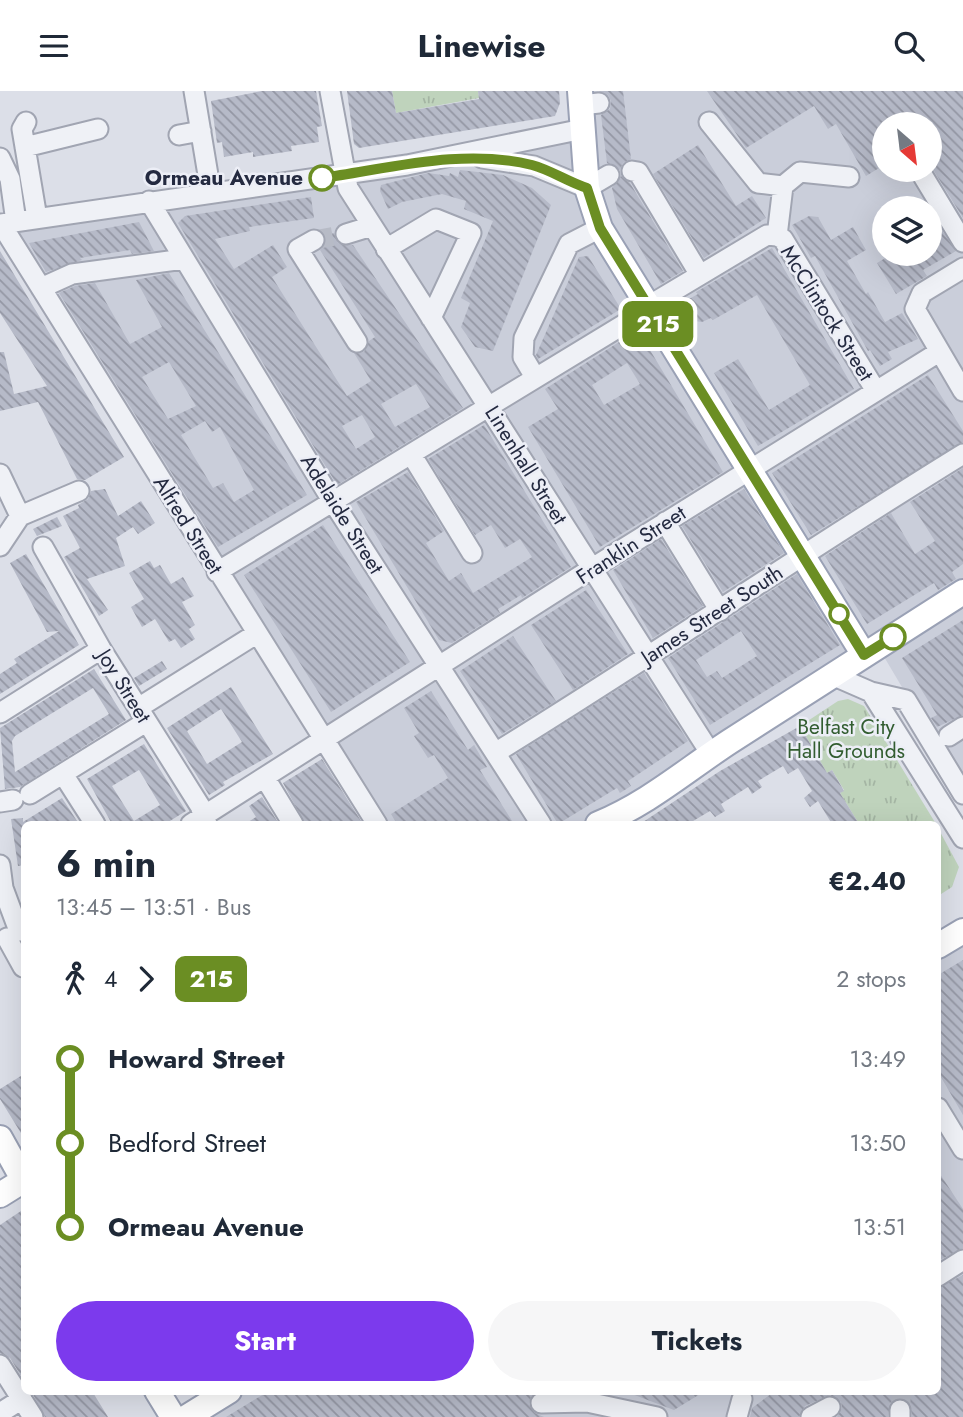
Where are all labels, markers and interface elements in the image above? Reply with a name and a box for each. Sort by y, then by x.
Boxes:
text: Linewise [417,23,546,69]
icon: menu [35,27,73,65]
icon: search [890,27,928,65]
north arrow [872,112,942,182]
map controls [872,112,942,266]
place label: Ormeau Avenue [145,163,303,193]
marker: Ormeau Avenue [309,165,335,191]
button: layers [872,196,942,266]
street label: McClintock Street [773,239,881,387]
line badge: 215 [618,301,698,347]
text: 215 [636,306,680,341]
street label: Linenhall Street [478,400,574,530]
street label: Adelaide Street [293,448,391,580]
street label: Alfred Street [146,470,230,580]
street label: Franklin Street [570,498,692,592]
street label: James Street South [633,558,789,674]
unlabelled marker [829,604,849,624]
unlabelled marker [880,624,906,650]
street label: Joy Street [88,641,158,729]
park label: Belfast City Hall Grounds [787,712,905,766]
text: 6 min [56,836,156,891]
text: €2.40 [828,862,906,900]
text: 13:45 – 13:51 · Bus [56,890,251,924]
icon: walk [56,960,94,998]
icon: forward [127,960,165,998]
text: 215 [189,961,233,996]
text: 4 [104,962,117,996]
text: 2 stops [836,962,906,996]
text: Howard Street [108,1040,285,1078]
text: 13:49 [850,1042,906,1076]
text: Bedford Street [108,1124,266,1162]
text: 13:50 [849,1126,906,1160]
text: Ormeau Avenue [108,1208,304,1246]
text: 13:51 [853,1210,906,1244]
button: Start [56,1301,474,1381]
button: Tickets [488,1301,906,1381]

